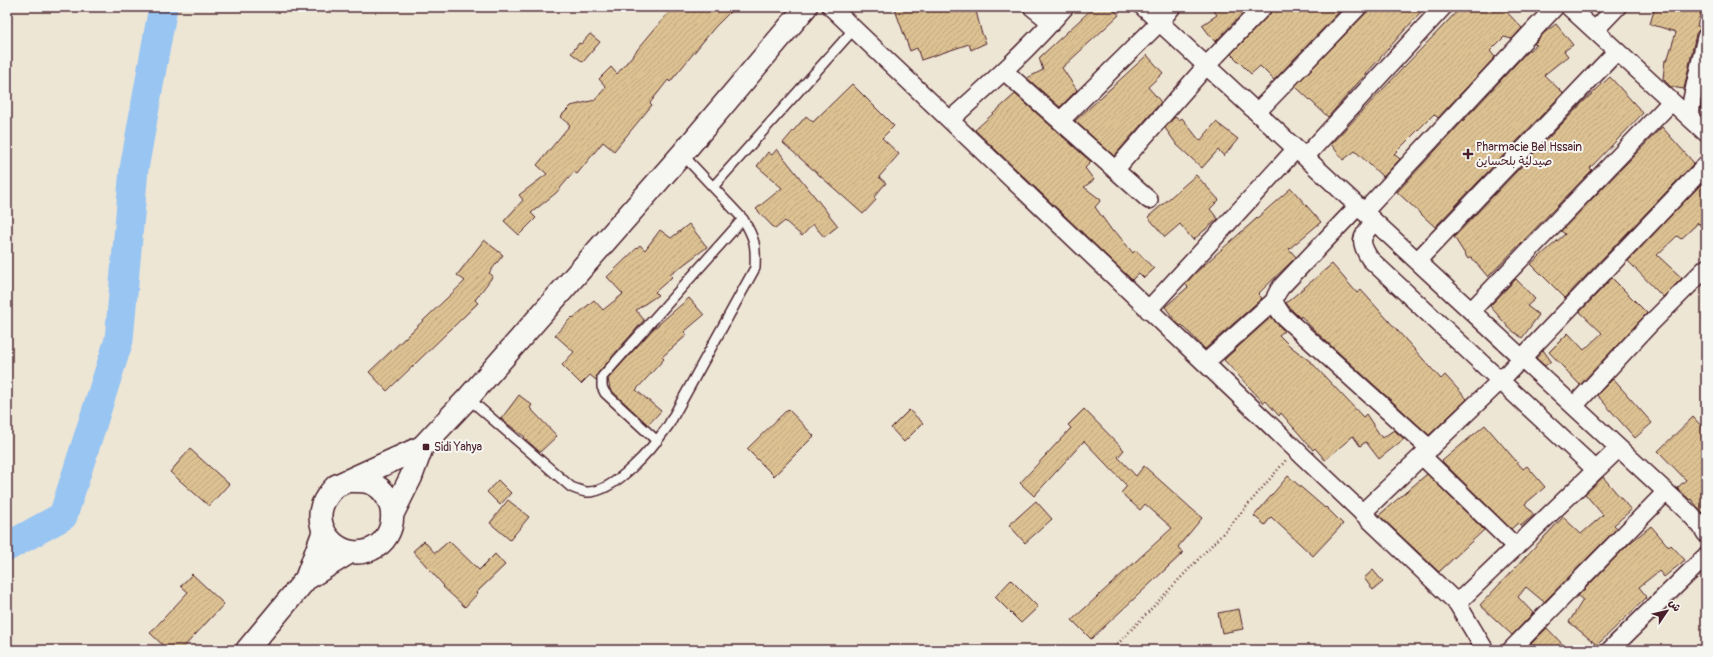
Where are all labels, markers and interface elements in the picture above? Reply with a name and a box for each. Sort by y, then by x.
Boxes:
place label: Pharmacie Bel Hssain صيدلية بلحساين [1476,140,1582,169]
marker: Pharmacie Bel Hssain صيدلية بلحساين [1463,149,1473,159]
place label: Sidi Yahya [434,440,483,455]
marker: Sidi Yahya [421,442,431,452]
north arrow [1647,591,1687,631]
text: ش [1666,597,1684,614]

